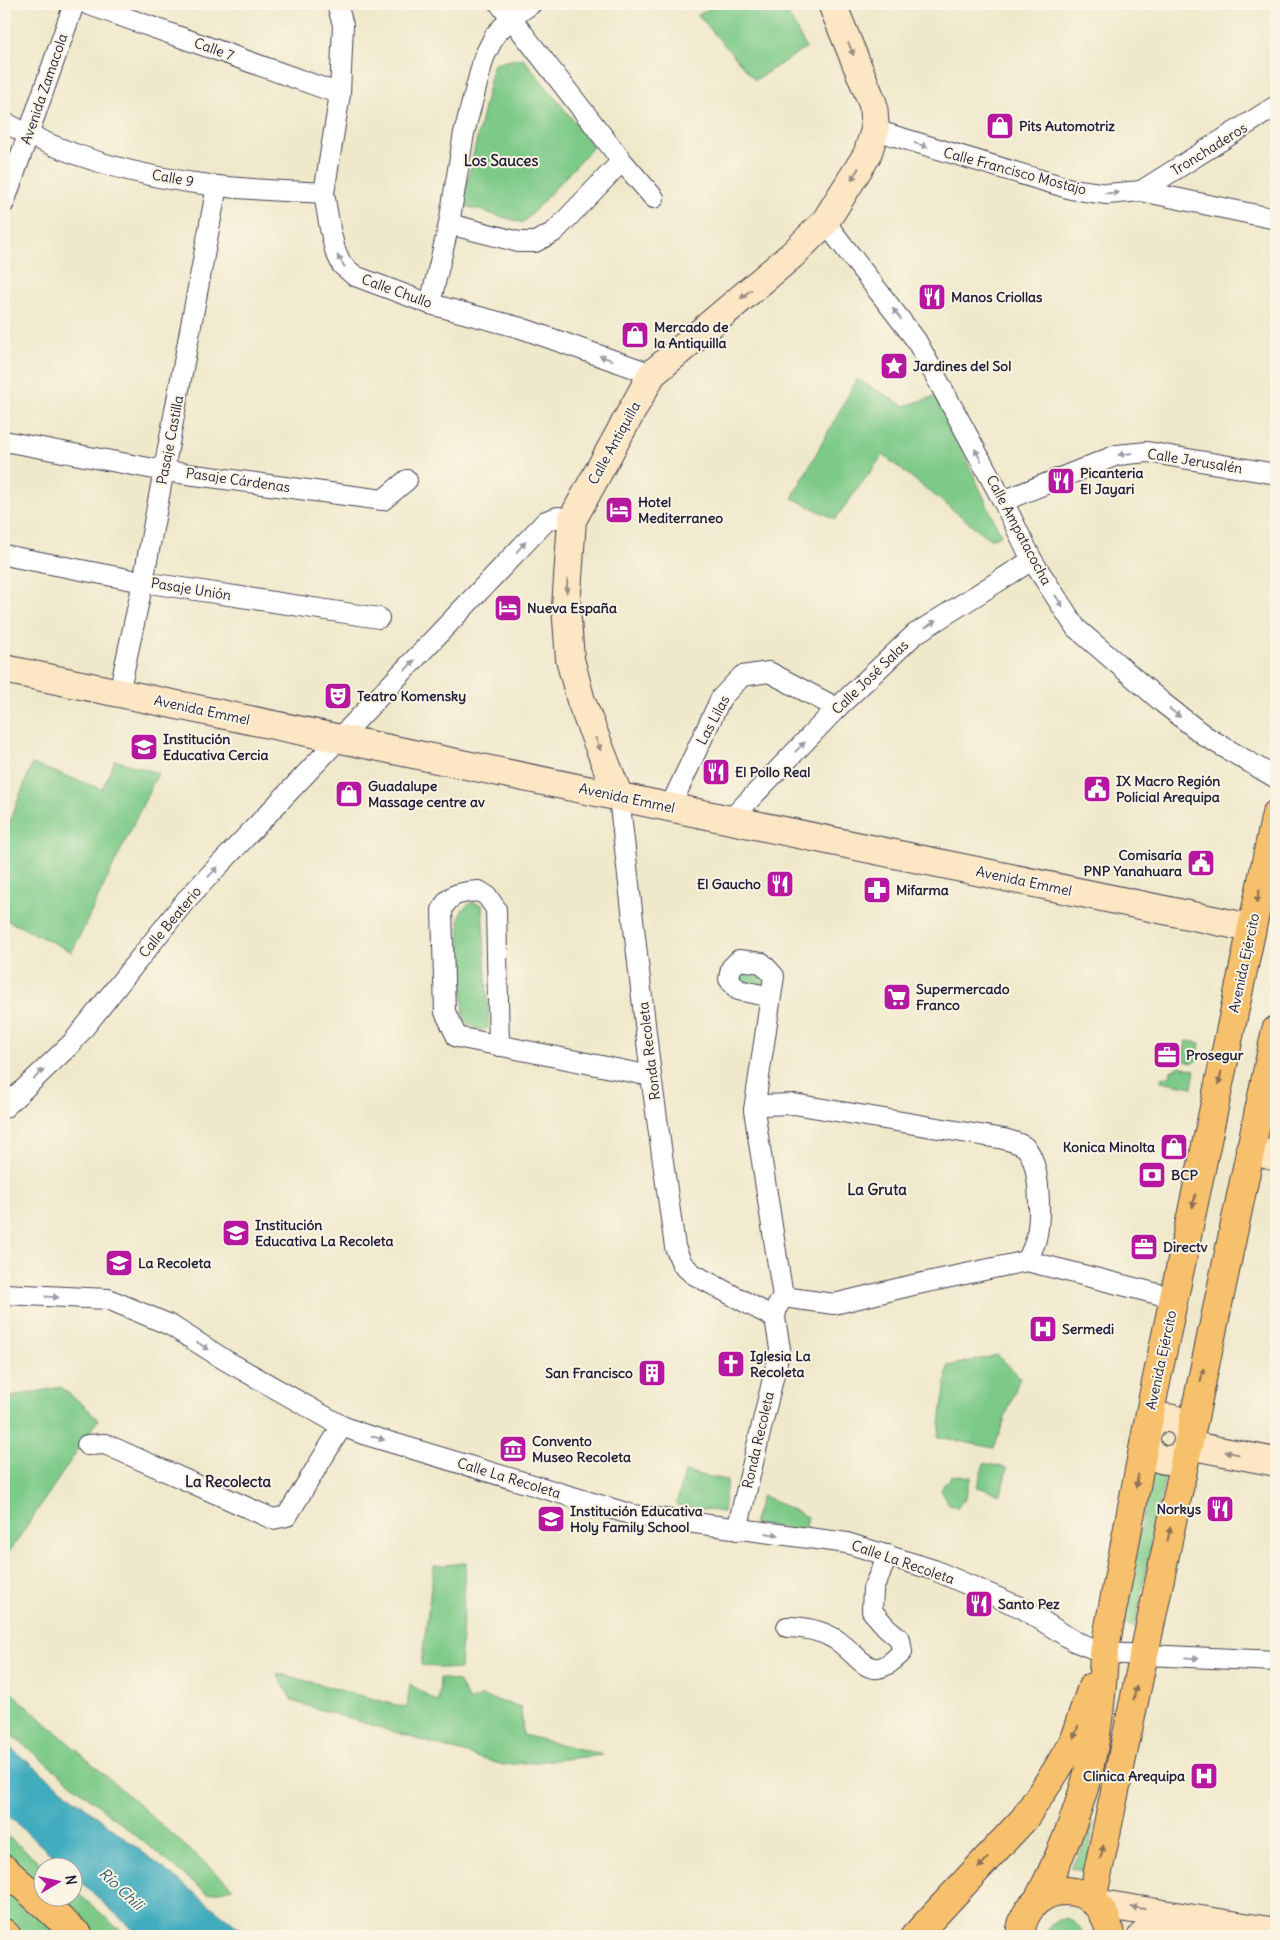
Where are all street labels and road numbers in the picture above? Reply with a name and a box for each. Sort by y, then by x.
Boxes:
street label: Avenida Zamacola [17,31,71,147]
street label: Calle 7 [192,34,237,65]
street label: Tronchaderos [1168,118,1250,180]
street label: Calle Francisco Mostajo [942,143,1089,199]
street label: Calle 9 [151,165,195,191]
street label: Calle Chullo [359,270,435,312]
street label: Pasaje Castilla [153,394,187,486]
street label: Calle Antiquilla [584,398,644,488]
street label: Calle Jerusalén [1146,445,1244,477]
street label: Pasaje Cárdenas [185,464,291,496]
street label: Calle Ampatacocha [982,472,1056,588]
street label: Pasaje Unión [150,574,232,604]
street label: Calle José Salas [828,636,912,718]
street label: Avenida Emmel [152,691,252,729]
street label: Las Lilas [693,692,733,748]
street label: Avenida Emmel [577,779,677,817]
street label: Avenida Emmel [974,862,1074,900]
street label: Calle Beaterio [135,882,205,961]
street label: Avenida Ejército [1225,911,1263,1014]
street label: Ronda Recoleta [634,1001,664,1101]
street label: Avenida Ejército [1142,1308,1180,1411]
street label: Ronda Recoleta [738,1390,778,1490]
street label: Calle La Recoleta [455,1454,563,1502]
street label: Calle La Recoleta [849,1536,957,1588]

